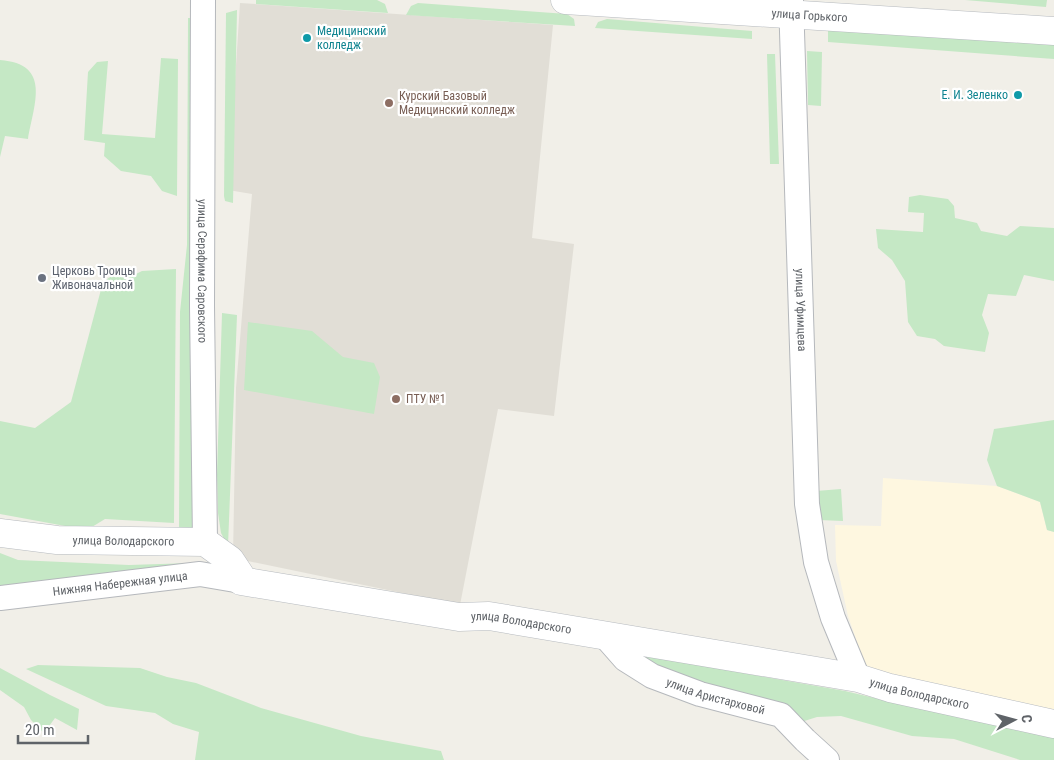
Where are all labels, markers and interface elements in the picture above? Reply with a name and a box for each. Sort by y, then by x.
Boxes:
street label: улица Горького [771,6,848,25]
place label: Медицинский колледж [317,24,386,52]
marker: Медицинский колледж [301,32,313,44]
place label: Е. И. Зеленко [941,88,1008,102]
place label: Курский Базовый Медицинский колледж [399,89,515,117]
marker: Е. И. Зеленко [1012,89,1024,101]
marker: Курский Базовый Медицинский колледж [383,97,395,109]
street label: улица Серафима Саровского [195,199,209,343]
place label: Церковь Троицы Живоначальной [52,264,135,292]
street label: улица Уфимцева [793,268,809,352]
marker: Церковь Троицы Живоначальной [36,272,48,284]
place label: ПТУ №1 [406,392,446,406]
marker: ПТУ №1 [390,393,402,405]
street label: улица Володарского [73,533,175,549]
street label: Нижняя Набережная улица [52,569,189,599]
street label: улица Володарского [471,609,573,637]
street label: улица Аристарховой [664,675,766,718]
street label: улица Володарского [868,675,970,712]
north arrow [989,695,1039,745]
scale bar [18,712,88,744]
text: С [1019,714,1035,723]
text: 20 m [25,721,55,739]

